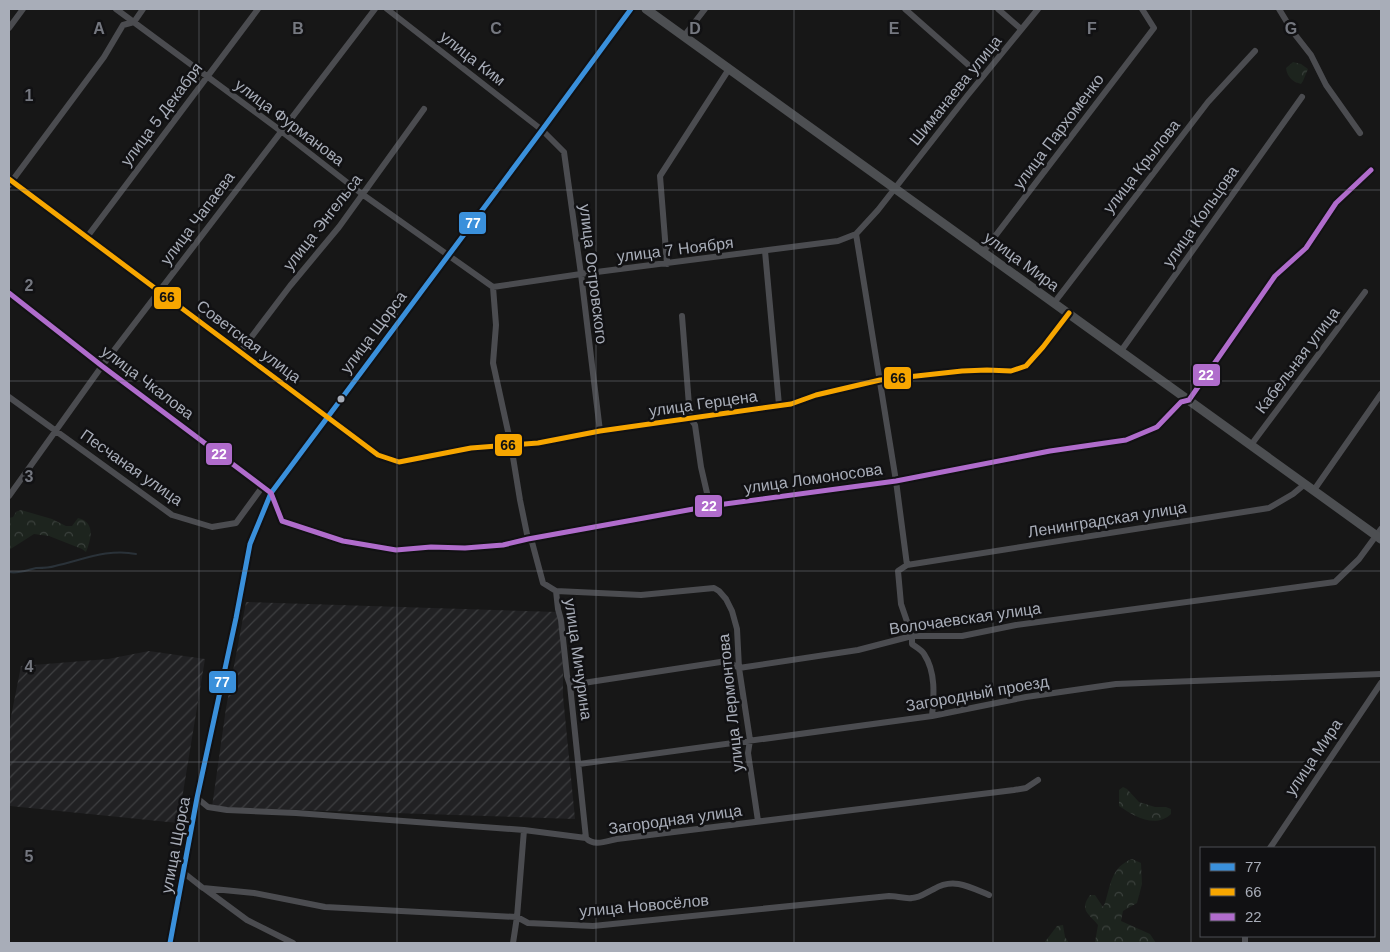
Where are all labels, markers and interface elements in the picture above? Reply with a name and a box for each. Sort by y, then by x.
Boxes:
text: A [93,20,105,37]
text: B [292,20,304,37]
text: C [490,20,502,37]
text: D [689,20,701,37]
text: E [889,20,900,37]
text: F [1087,20,1097,37]
text: G [1285,20,1297,37]
street label: улица Ким [437,28,509,89]
street label: Шиманаева улица [906,32,1005,148]
street label: улица 5 Декабря [117,60,206,169]
street label: улица Пархоменко [1010,71,1107,192]
street label: улица Фурманова [232,76,348,169]
text: 1 [25,87,34,104]
street label: улица Крылова [1100,116,1183,216]
street label: улица Кольцова [1159,163,1242,270]
street label: улица Чапаева [157,169,238,268]
street label: улица Энгельса [280,171,365,274]
street label: улица Островского [576,203,611,345]
line badge: 77 [458,211,487,235]
text: 77 [465,215,481,231]
street label: улица Мира [981,229,1063,294]
street label: улица 7 Ноября [616,234,734,265]
text: 2 [25,277,34,294]
line badge: 66 [153,286,182,310]
street label: улица Щорса [337,288,410,377]
text: 66 [159,289,175,305]
street label: Советская улица [193,297,304,386]
street label: Кабельная улица [1252,304,1343,417]
street label: улица Чкалова [98,342,197,423]
line badge: 22 [1192,363,1221,387]
line badge: 66 [883,366,912,390]
text: 22 [1198,367,1214,383]
text: 66 [890,370,906,386]
street label: улица Герцена [648,387,759,420]
unlabelled marker [336,394,346,404]
street label: Песчаная улица [78,426,186,509]
line badge: 66 [494,433,523,457]
text: 66 [500,437,516,453]
line badge: 22 [205,442,233,466]
text: 22 [211,446,227,462]
street label: улица Ломоносова [743,460,884,497]
text: 3 [25,468,34,485]
line badge: 22 [694,494,723,518]
text: 22 [701,498,717,514]
street label: Ленинградская улица [1027,499,1188,540]
street label: улица Мичурина [562,597,595,721]
street label: Волочаевская улица [888,599,1042,638]
street label: улица Лермонтова [715,633,746,773]
text: 4 [25,658,34,675]
line badge: 77 [208,670,237,694]
street label: Загородный проезд [904,672,1050,714]
text: 77 [214,674,230,690]
street label: улица Мира [1282,716,1345,799]
street label: улица Щорса [158,795,193,895]
street label: Загородная улица [607,802,743,837]
legend [1200,847,1375,937]
text: 5 [25,848,34,865]
text: 77 [1245,858,1262,875]
text: 66 [1245,883,1262,900]
street label: улица Новосёлов [579,891,709,920]
text: 22 [1245,908,1262,925]

